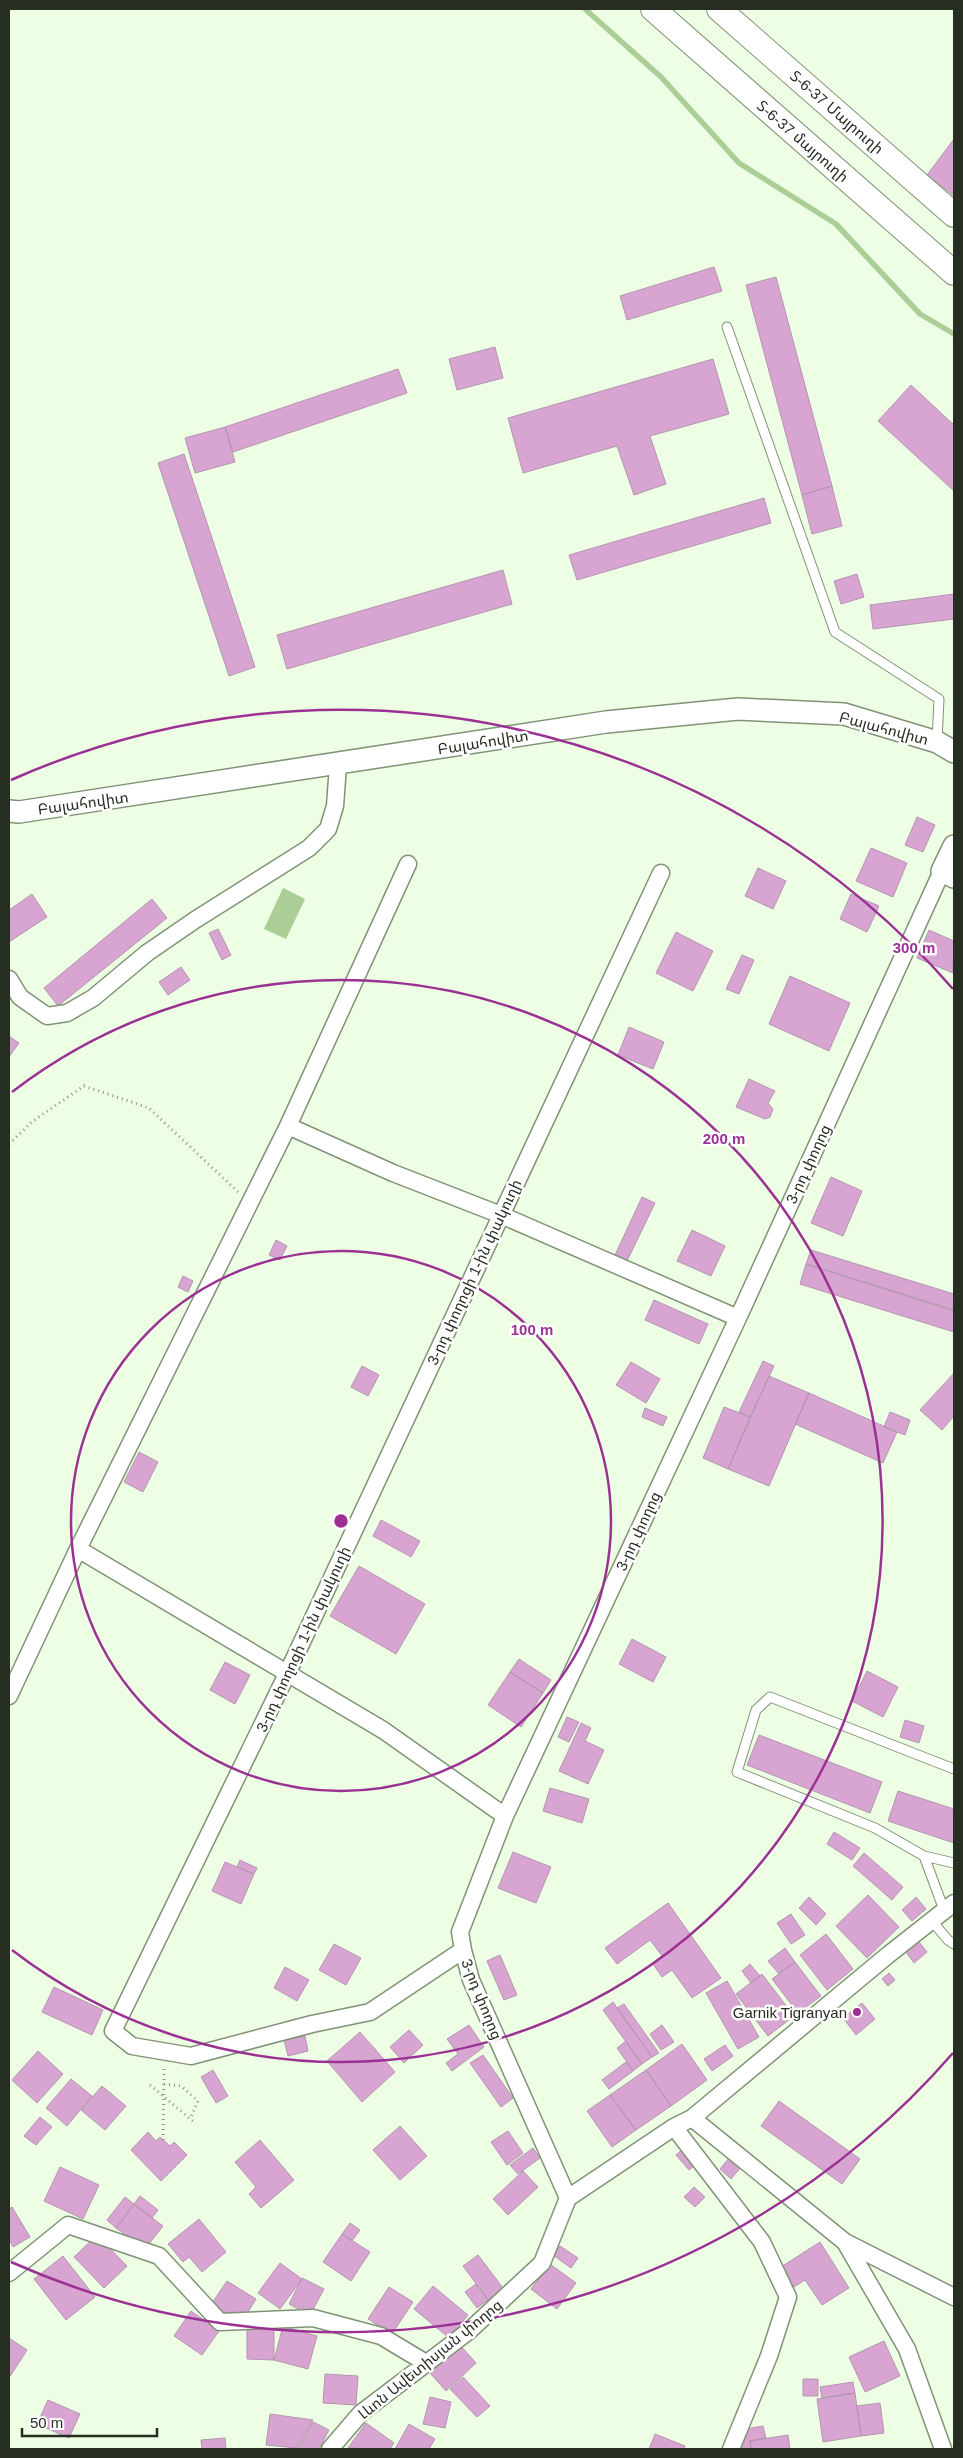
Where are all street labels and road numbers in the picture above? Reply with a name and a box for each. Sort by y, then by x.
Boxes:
street label: Տ-6-37 Մայրուղի [786,67,887,158]
street label: Տ-6-37 մայրուղի [753,97,852,186]
street label: Բալահովիտ [837,708,930,749]
street label: Բալահովիտ [436,726,530,759]
street label: Բալահովիտ [36,788,130,819]
street label: 3-րդ փողոց [782,1122,835,1207]
street label: 3-րդ փողոցի 1-ին փակուղի [423,1177,525,1368]
street label: 3-րդ փողոց [612,1489,665,1574]
street label: 3-րդ փողոցի 1-ին փակուղի [252,1544,354,1735]
street label: 3-րդ փողոց [457,1956,506,2042]
street label: Լևոն Ավետիսյան փողոց [355,2296,506,2423]

